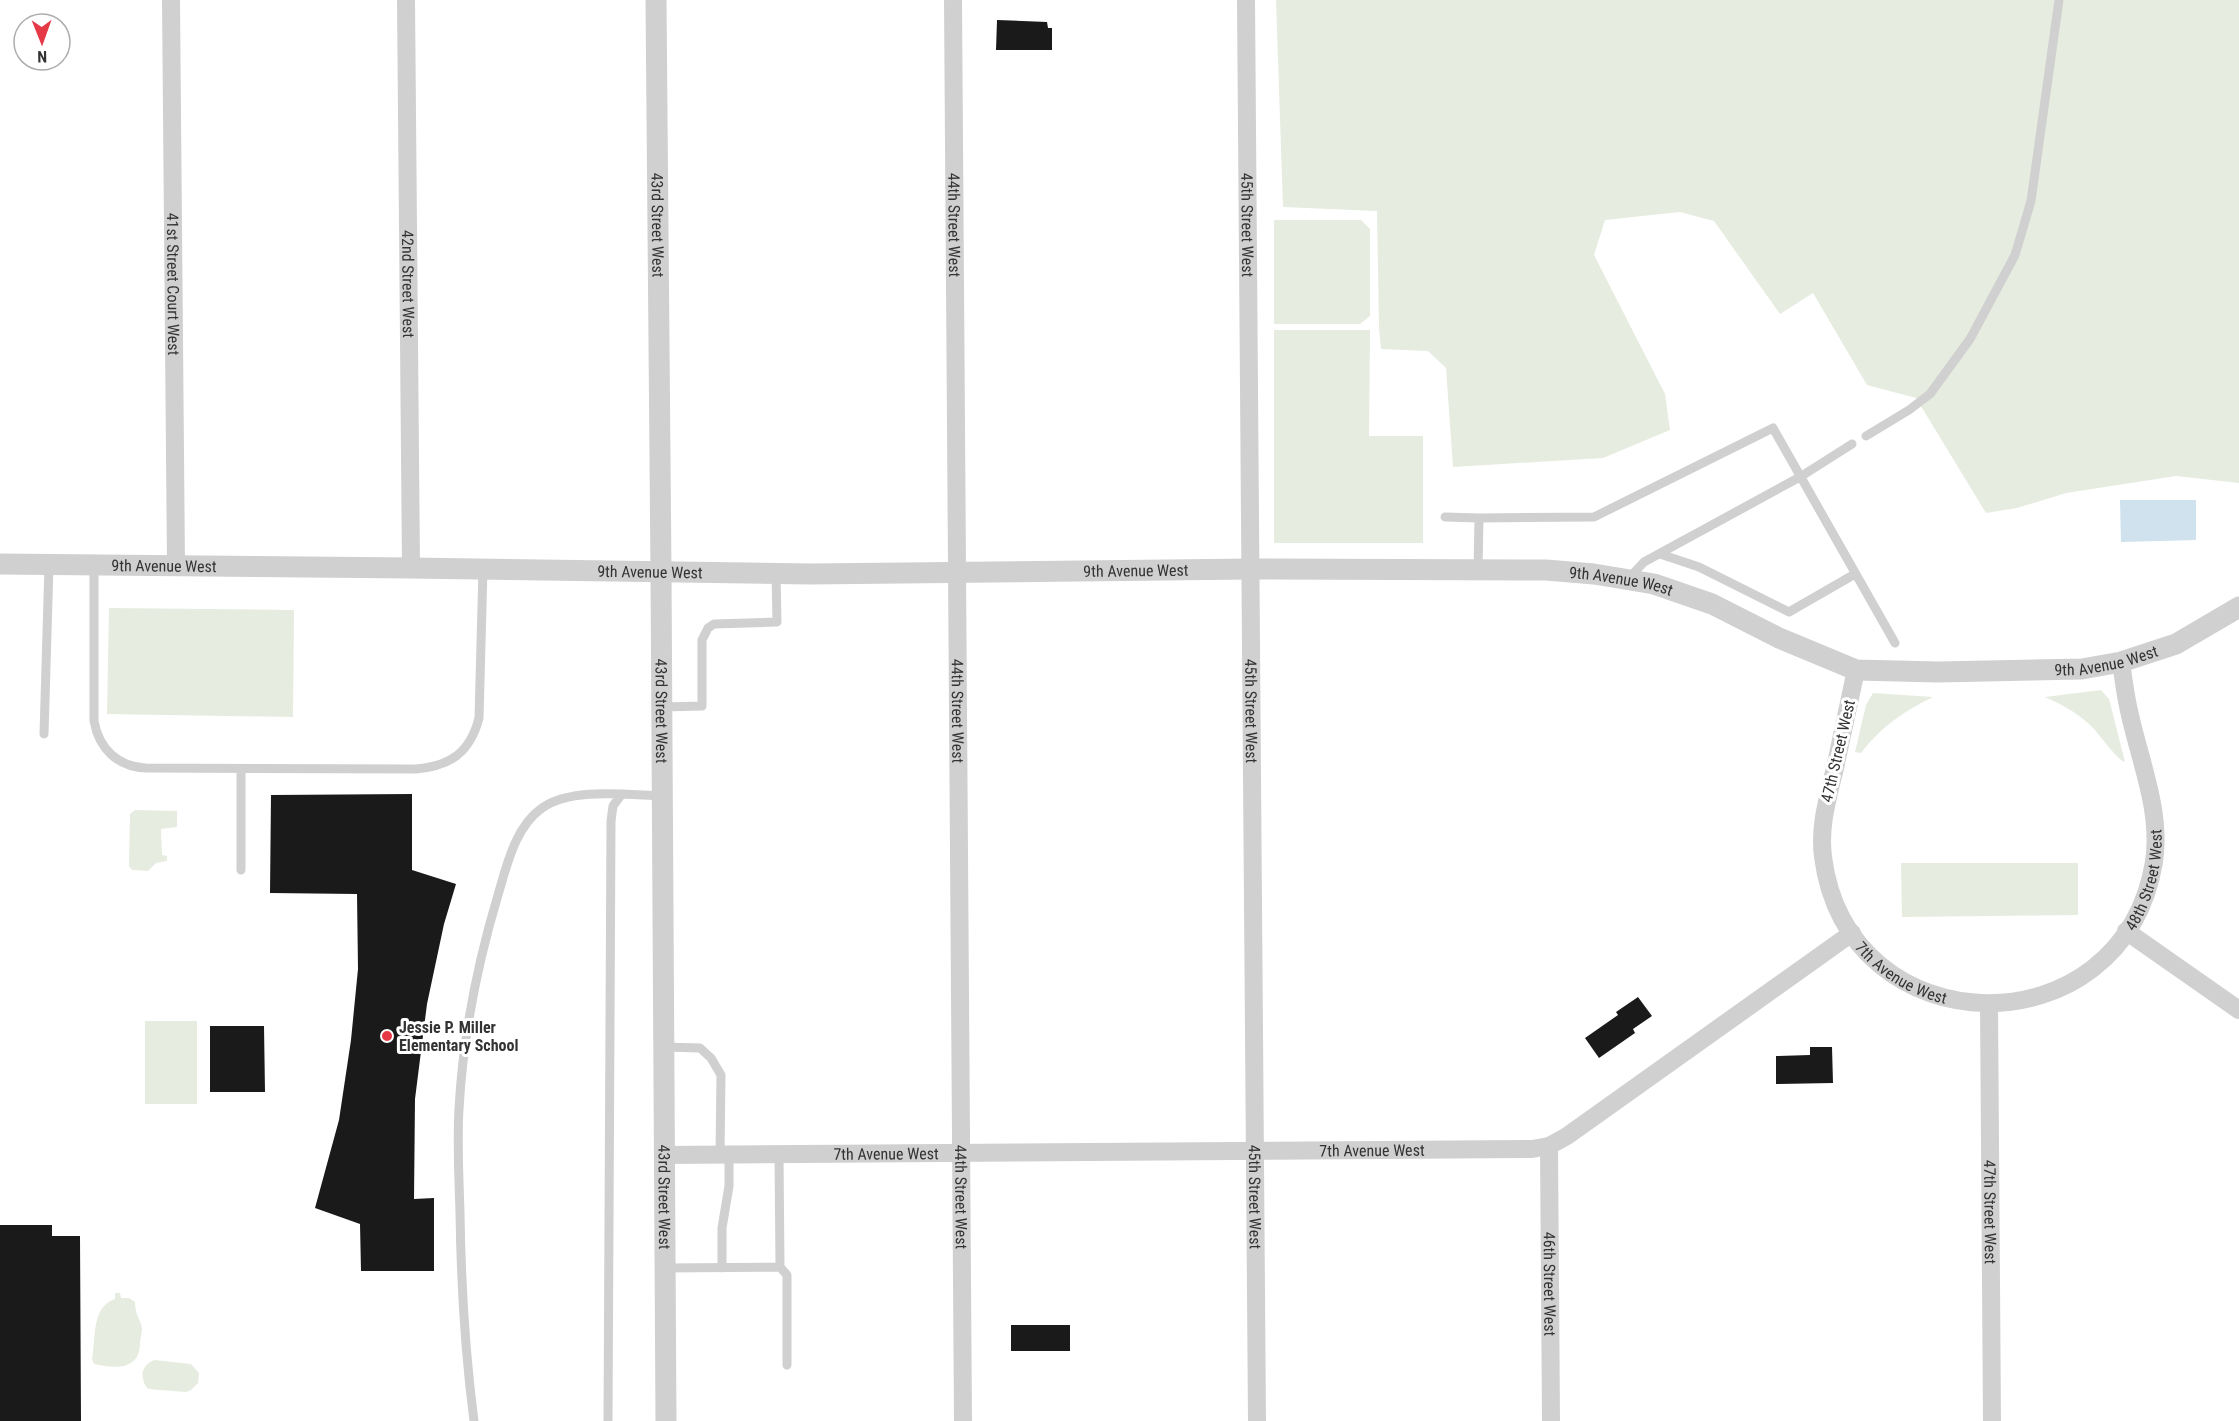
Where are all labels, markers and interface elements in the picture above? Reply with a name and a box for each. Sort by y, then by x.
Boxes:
north arrow [12,12,72,72]
text: N [37,47,47,66]
street label: 43rd Street West [648,173,668,278]
street label: 44th Street West [945,173,964,278]
street label: 45th Street West [1238,173,1258,278]
street label: 41st Street Court West [163,213,184,356]
street label: 42nd Street West [399,230,418,338]
street label: 9th Avenue West [111,556,217,576]
street label: 9th Avenue West [1083,560,1189,580]
street label: 9th Avenue West [597,561,703,582]
street label: 9th Avenue West [1568,562,1676,599]
street label: 9th Avenue West [2054,641,2160,679]
street label: 43rd Street West [652,659,672,764]
street label: 44th Street West [948,659,968,764]
street label: 45th Street West [1242,659,1261,764]
street label: 47th Street West [1817,698,1859,804]
street label: 48th Street West [2121,829,2165,934]
street label: 7th Avenue West [1851,937,1949,1007]
place label: Jessie P. Miller Elementary School [399,1018,518,1055]
marker: Jessie P. Miller Elementary School [380,1029,394,1043]
street label: 7th Avenue West [1319,1140,1425,1160]
street label: 7th Avenue West [833,1144,939,1163]
street label: 43rd Street West [655,1145,674,1250]
street label: 44th Street West [952,1145,971,1250]
street label: 45th Street West [1245,1145,1265,1250]
street label: 47th Street West [1981,1160,2000,1265]
street label: 46th Street West [1540,1232,1560,1337]

